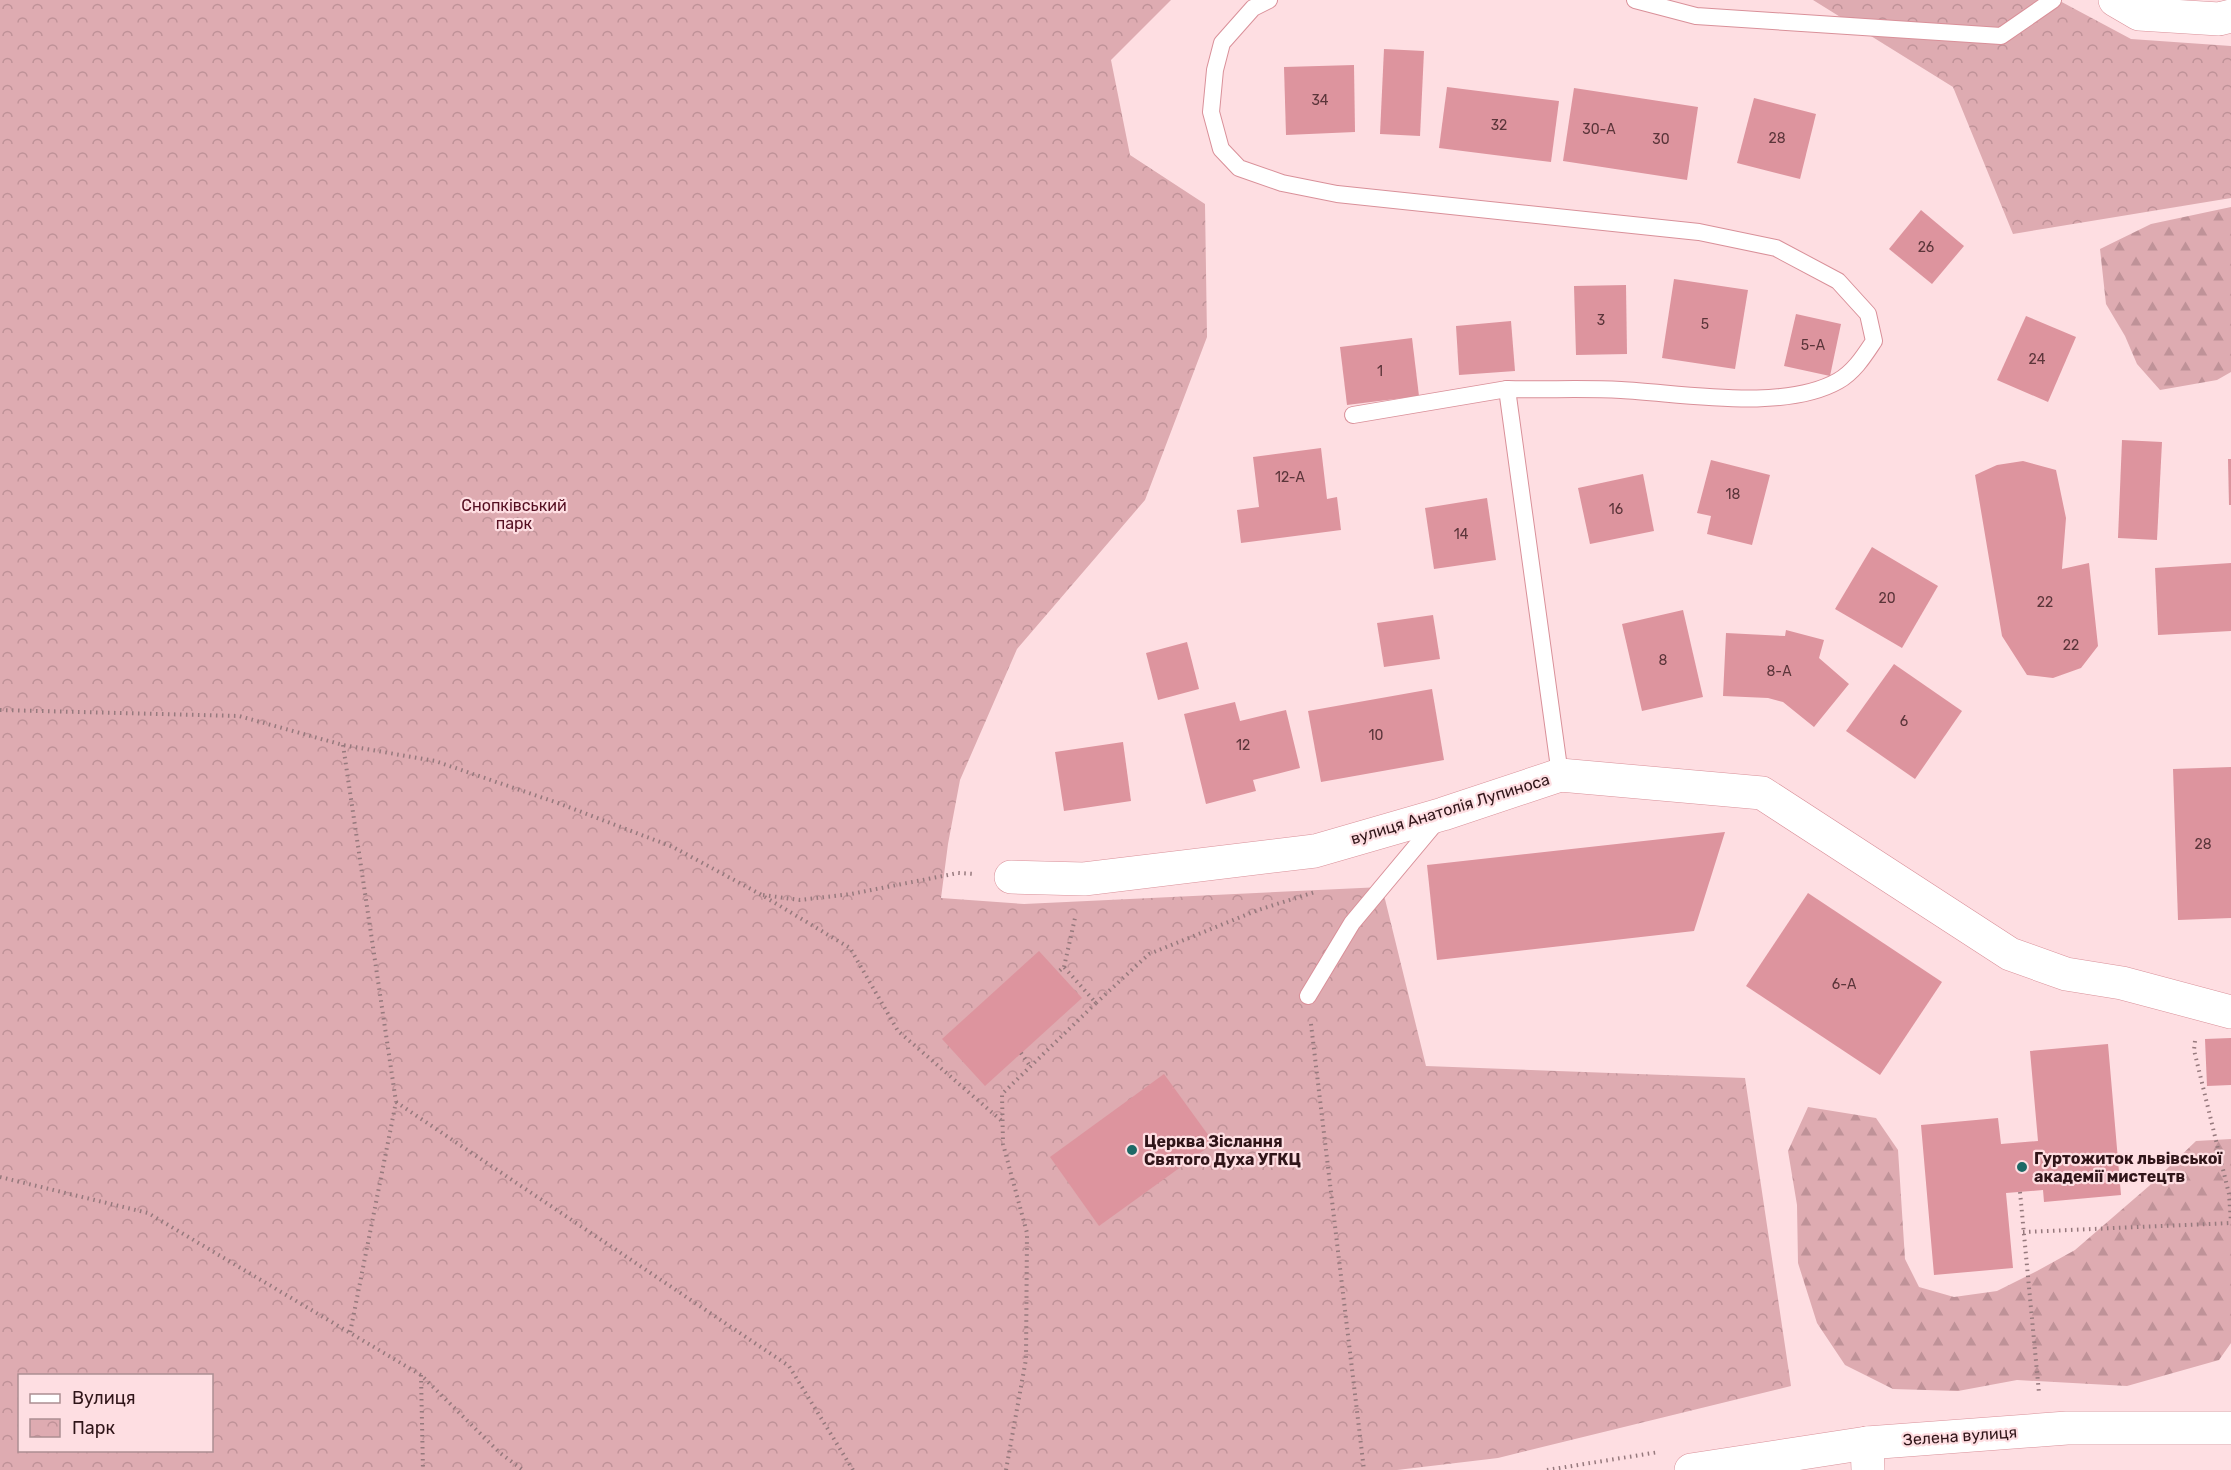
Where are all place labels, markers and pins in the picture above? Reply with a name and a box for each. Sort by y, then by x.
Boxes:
place label: Церква Зіслання Святого Духа УГКЦ [1144,1132,1301,1169]
marker: Церква Зіслання Святого Духа УГКЦ [1125,1143,1139,1157]
place label: Гуртожиток львівської академії мистецтв [2034,1149,2223,1186]
marker: Гуртожиток львівської академії мистецтв [2015,1160,2029,1174]

